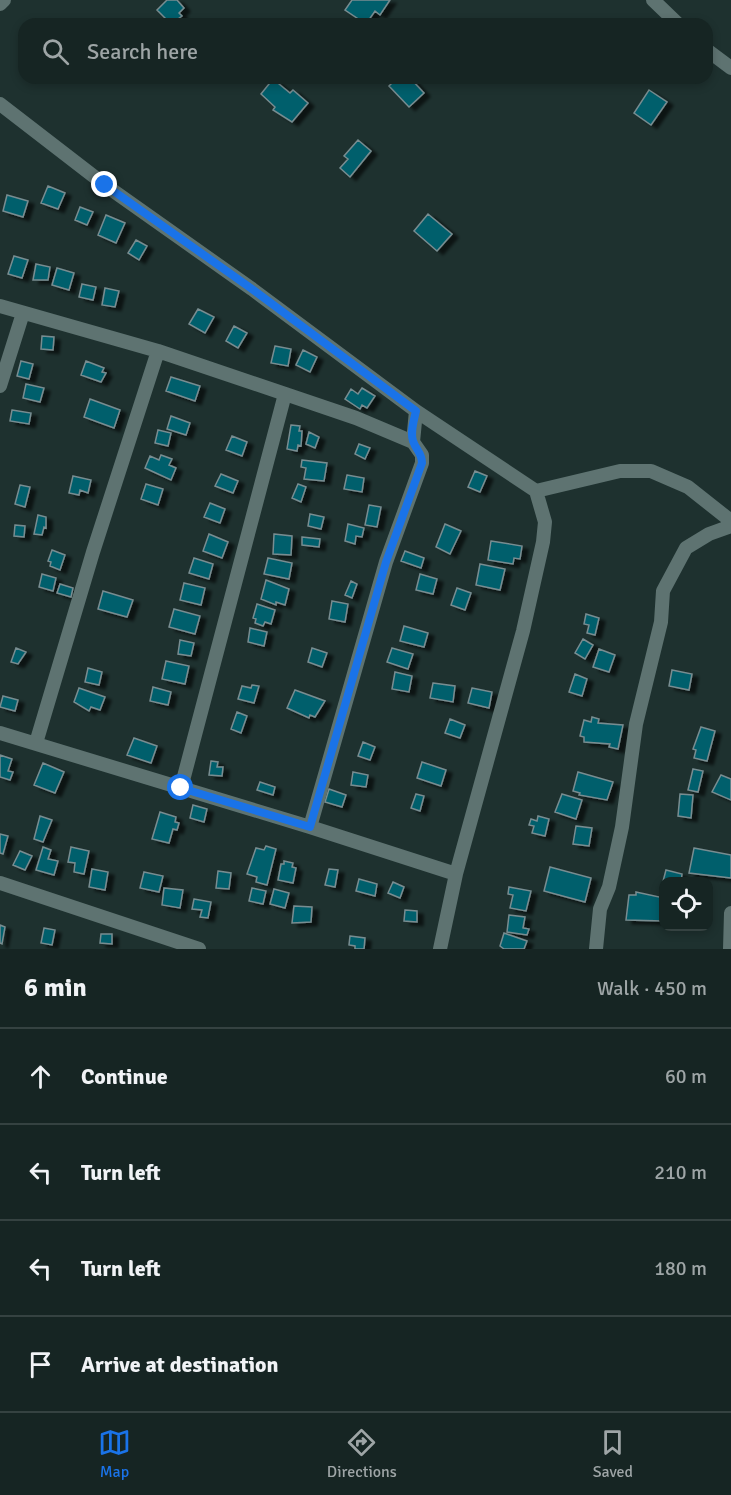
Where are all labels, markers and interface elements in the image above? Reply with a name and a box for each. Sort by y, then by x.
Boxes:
search box [18,18,713,84]
icon: search [39,35,72,68]
text: Search here [87,38,198,65]
route end [91,171,117,197]
route start [167,774,193,800]
map controls [659,877,713,931]
button: locate [659,877,713,931]
text: 6 min [24,972,87,1004]
text: Walk · 450 m [597,976,707,1001]
icon: ahead [24,1060,57,1093]
text: Continue [81,1063,168,1090]
text: 60 m [665,1064,707,1089]
icon: left [24,1156,57,1189]
text: Turn left [81,1159,161,1186]
text: 210 m [654,1160,707,1185]
icon: left [24,1252,57,1285]
text: Turn left [81,1255,161,1282]
text: 180 m [654,1256,707,1281]
icon: arrive [24,1348,57,1381]
text: Arrive at destination [81,1351,278,1378]
tab: Map [98,1426,131,1482]
tab: Directions [327,1426,397,1482]
tab: Saved [593,1426,633,1482]

